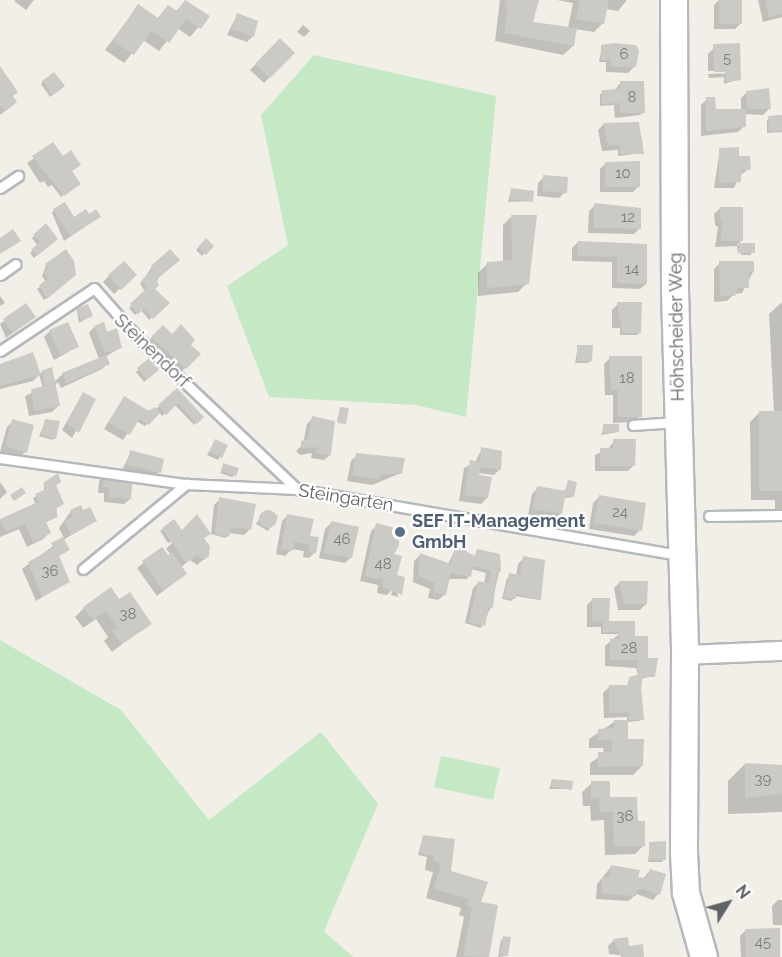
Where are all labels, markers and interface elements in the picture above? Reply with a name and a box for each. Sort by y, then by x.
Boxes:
house number: 6 [619,46,629,64]
house number: 5 [723,50,731,68]
house number: 8 [628,89,636,107]
house number: 10 [615,165,631,183]
house number: 12 [621,209,635,227]
street label: Höhscheider Weg [665,252,689,402]
house number: 14 [625,261,639,279]
street label: Steinendorf [110,310,194,392]
house number: 18 [619,370,635,388]
street label: Steingarten [297,480,395,516]
house number: 24 [612,504,628,522]
place label: SEF IT-Management GmbH [412,511,586,554]
marker: SEF IT-Management GmbH [393,525,407,539]
house number: 46 [333,531,351,549]
house number: 48 [374,556,392,574]
house number: 36 [41,563,59,581]
house number: 38 [120,606,136,624]
house number: 28 [621,640,637,658]
house number: 39 [755,771,771,789]
house number: 36 [616,808,634,826]
north arrow [698,873,758,933]
text: N [732,881,754,902]
house number: 45 [755,934,771,952]

